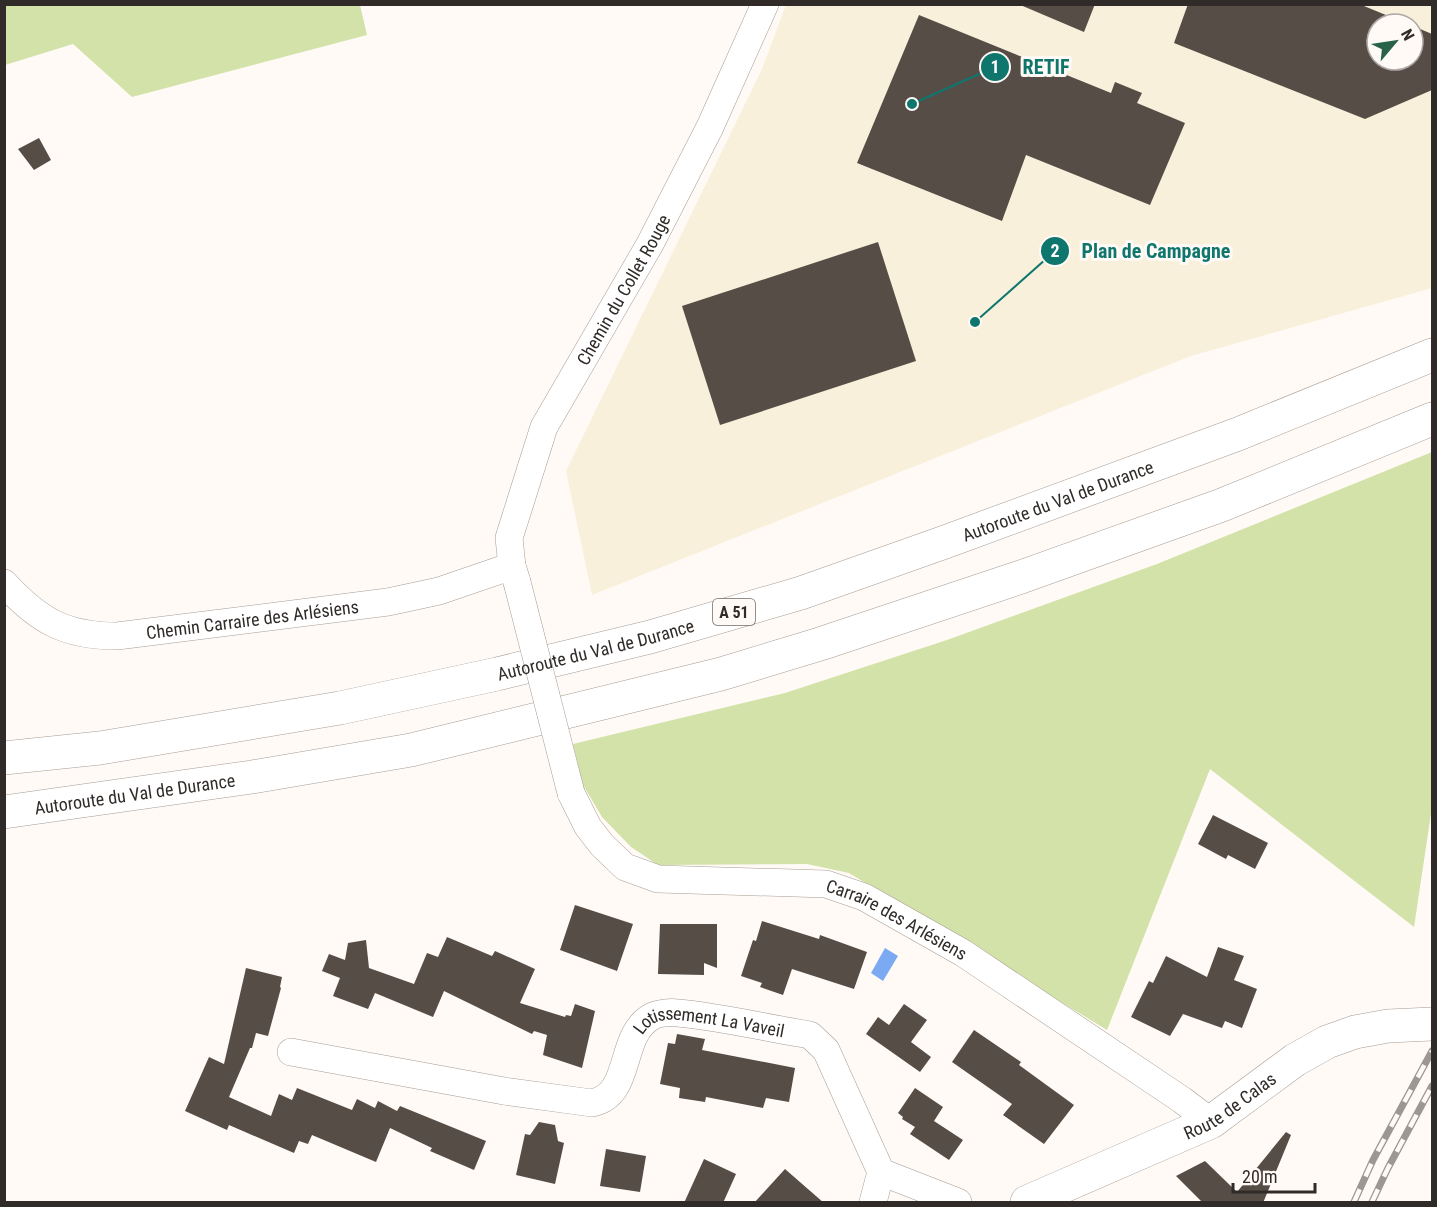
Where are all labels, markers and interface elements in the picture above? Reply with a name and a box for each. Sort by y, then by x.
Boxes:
north arrow [1365,12,1425,72]
text: N [1397,26,1418,44]
callout: RETIF [980,48,1081,86]
text: RETIF [1023,55,1070,79]
text: 1 [990,56,1000,77]
street label: Chemin du Collet Rouge [572,211,674,368]
callout: Plan de Campagne [1040,232,1243,270]
text: Plan de Campagne [1082,239,1230,263]
text: 2 [1050,240,1060,261]
street label: Autoroute du Val de Durance [959,456,1156,545]
street label: Chemin Carraire des Arlésiens [145,595,360,643]
road number: A 51 [713,599,755,625]
street label: Autoroute du Val de Durance [495,614,696,684]
street label: Autoroute du Val de Durance [33,769,236,818]
street label: Carraire des Arlésiens [824,874,971,964]
street label: Lotissement La Vaveil [628,1002,786,1041]
street label: Route de Calas [1180,1067,1280,1143]
scale bar [1233,1156,1316,1194]
text: 20 m [1242,1166,1277,1187]

